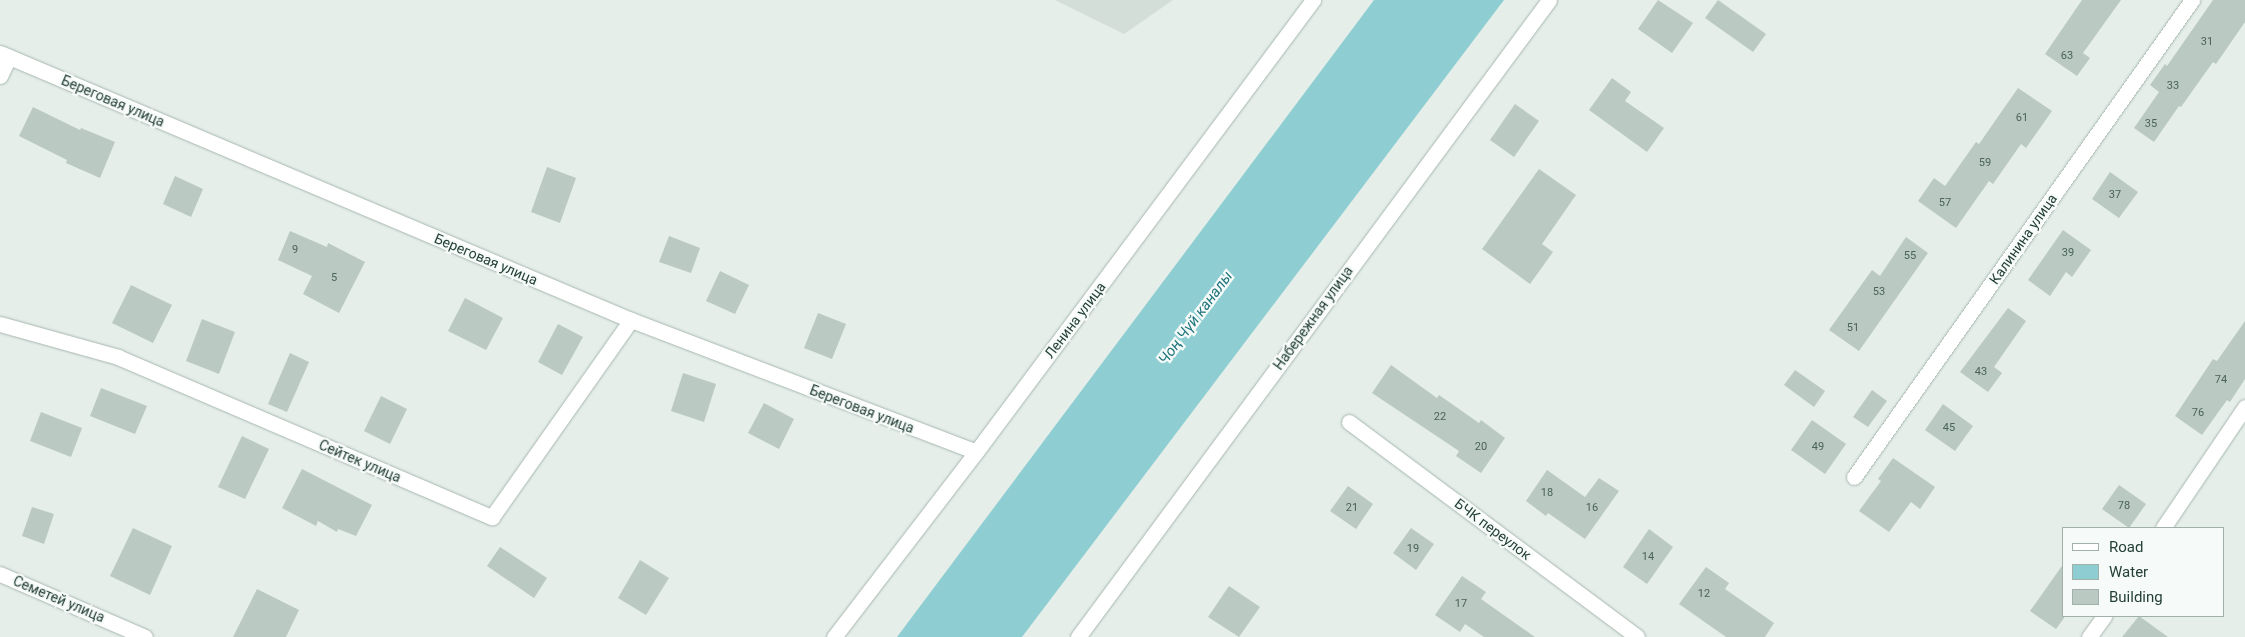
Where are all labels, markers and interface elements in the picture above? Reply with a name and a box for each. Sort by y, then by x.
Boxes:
house number: 31 [2201,35,2213,49]
house number: 63 [2061,49,2073,63]
street label: Береговая улица [59,72,167,130]
house number: 33 [2167,79,2179,93]
house number: 61 [2016,111,2028,125]
house number: 35 [2145,117,2157,131]
house number: 59 [1979,156,1991,170]
house number: 37 [2109,188,2121,202]
street label: Калинина улица [1986,191,2060,287]
house number: 57 [1939,196,1951,210]
street label: Береговая улица [432,230,540,288]
house number: 9 [292,243,298,257]
house number: 39 [2062,246,2074,260]
house number: 55 [1904,249,1916,263]
street label: Набережная улица [1270,263,1356,373]
water label: Чоң Чүй каналы [1155,268,1237,368]
house number: 5 [331,271,337,285]
street label: Ленина улица [1041,279,1109,361]
house number: 53 [1873,285,1885,299]
house number: 51 [1847,321,1859,335]
house number: 43 [1975,365,1987,379]
house number: 74 [2215,373,2227,387]
street label: Береговая улица [807,381,917,437]
house number: 76 [2192,406,2204,420]
house number: 22 [1434,410,1446,424]
house number: 45 [1943,421,1955,435]
street label: Сейтек улица [316,436,404,486]
house number: 20 [1475,440,1487,454]
house number: 49 [1812,440,1824,454]
house number: 18 [1541,486,1553,500]
street label: БЧК переулок [1451,495,1535,563]
house number: 78 [2118,499,2130,513]
house number: 21 [1346,501,1358,515]
house number: 16 [1586,501,1598,515]
legend [2062,527,2225,617]
text: Road [2109,538,2143,556]
house number: 19 [1407,542,1419,556]
house number: 14 [1642,550,1654,564]
text: Water [2109,563,2148,581]
street label: Семетей улица [11,572,107,626]
house number: 12 [1698,587,1710,601]
text: Building [2109,588,2163,606]
house number: 17 [1455,597,1467,611]

